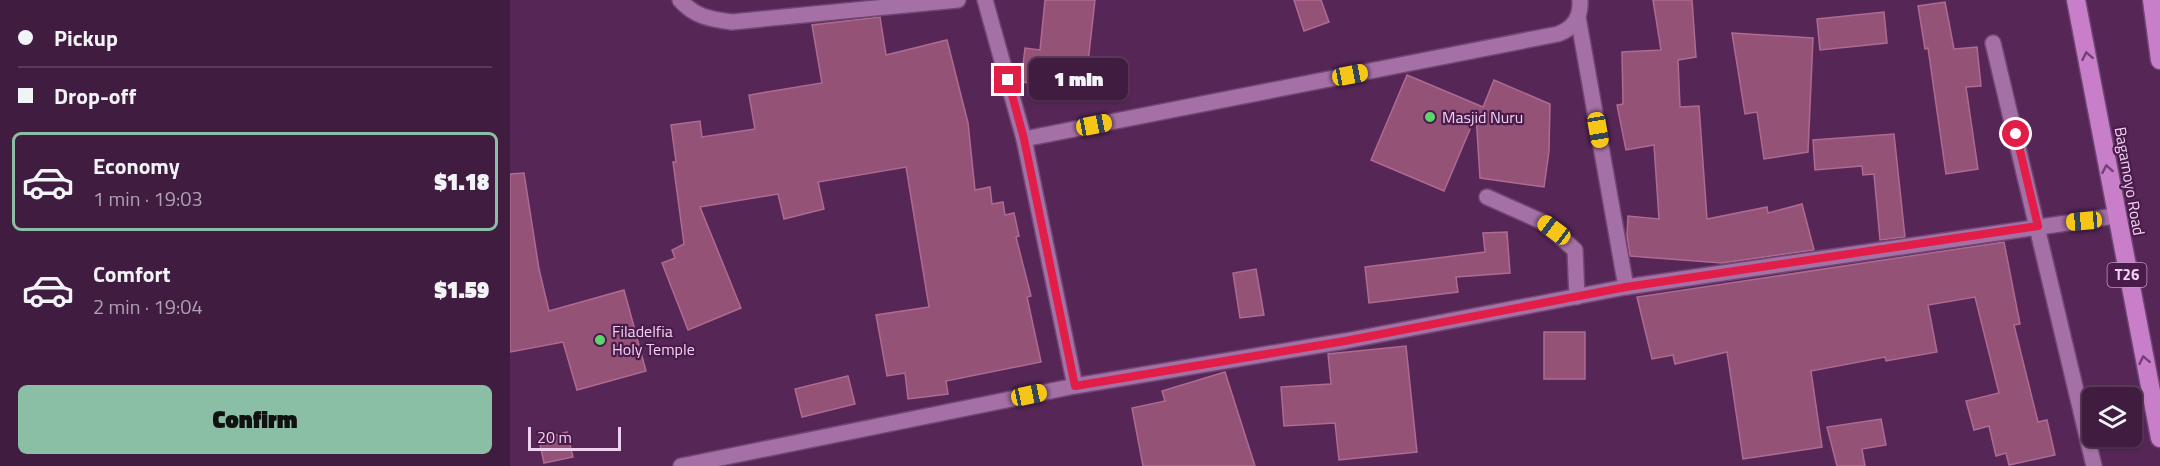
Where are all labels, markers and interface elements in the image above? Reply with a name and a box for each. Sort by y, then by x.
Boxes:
text: Pickup [54,21,118,55]
one-way arrow [2081,51,2094,61]
callout: 1 min [1029,59,1128,101]
text: 1 min [1054,63,1103,94]
car [1331,63,1369,87]
route end [994,66,1021,93]
text: Drop-off [54,79,136,113]
place label: Masjid Nuru [1442,105,1523,129]
marker: Masjid Nuru [1423,110,1437,124]
car [1586,111,1610,149]
car [1075,113,1113,137]
route start [2002,120,2029,147]
street label: Bagamoyo Road [2109,125,2151,237]
text: Economy [93,149,180,183]
icon: car [21,155,75,209]
one-way arrow [2102,164,2114,174]
text: $1.18 [434,165,489,199]
text: 1 min · 19:03 [93,183,203,214]
car [2065,210,2103,232]
car [1534,212,1574,248]
text: Comfort [93,257,171,291]
icon: car [21,263,75,317]
road number: T26 [2108,263,2146,287]
text: $1.59 [434,273,489,307]
text: 2 min · 19:04 [93,291,203,322]
place label: Filadelfia Holy Temple [612,319,695,361]
marker: Filadelfia Holy Temple [593,333,607,347]
one-way arrow [2138,356,2151,366]
car [1010,382,1048,408]
button: Confirm [18,385,492,454]
map controls [2082,387,2142,447]
button: layers [2082,387,2142,447]
scale bar [528,424,621,452]
text: 20 m [537,425,572,449]

